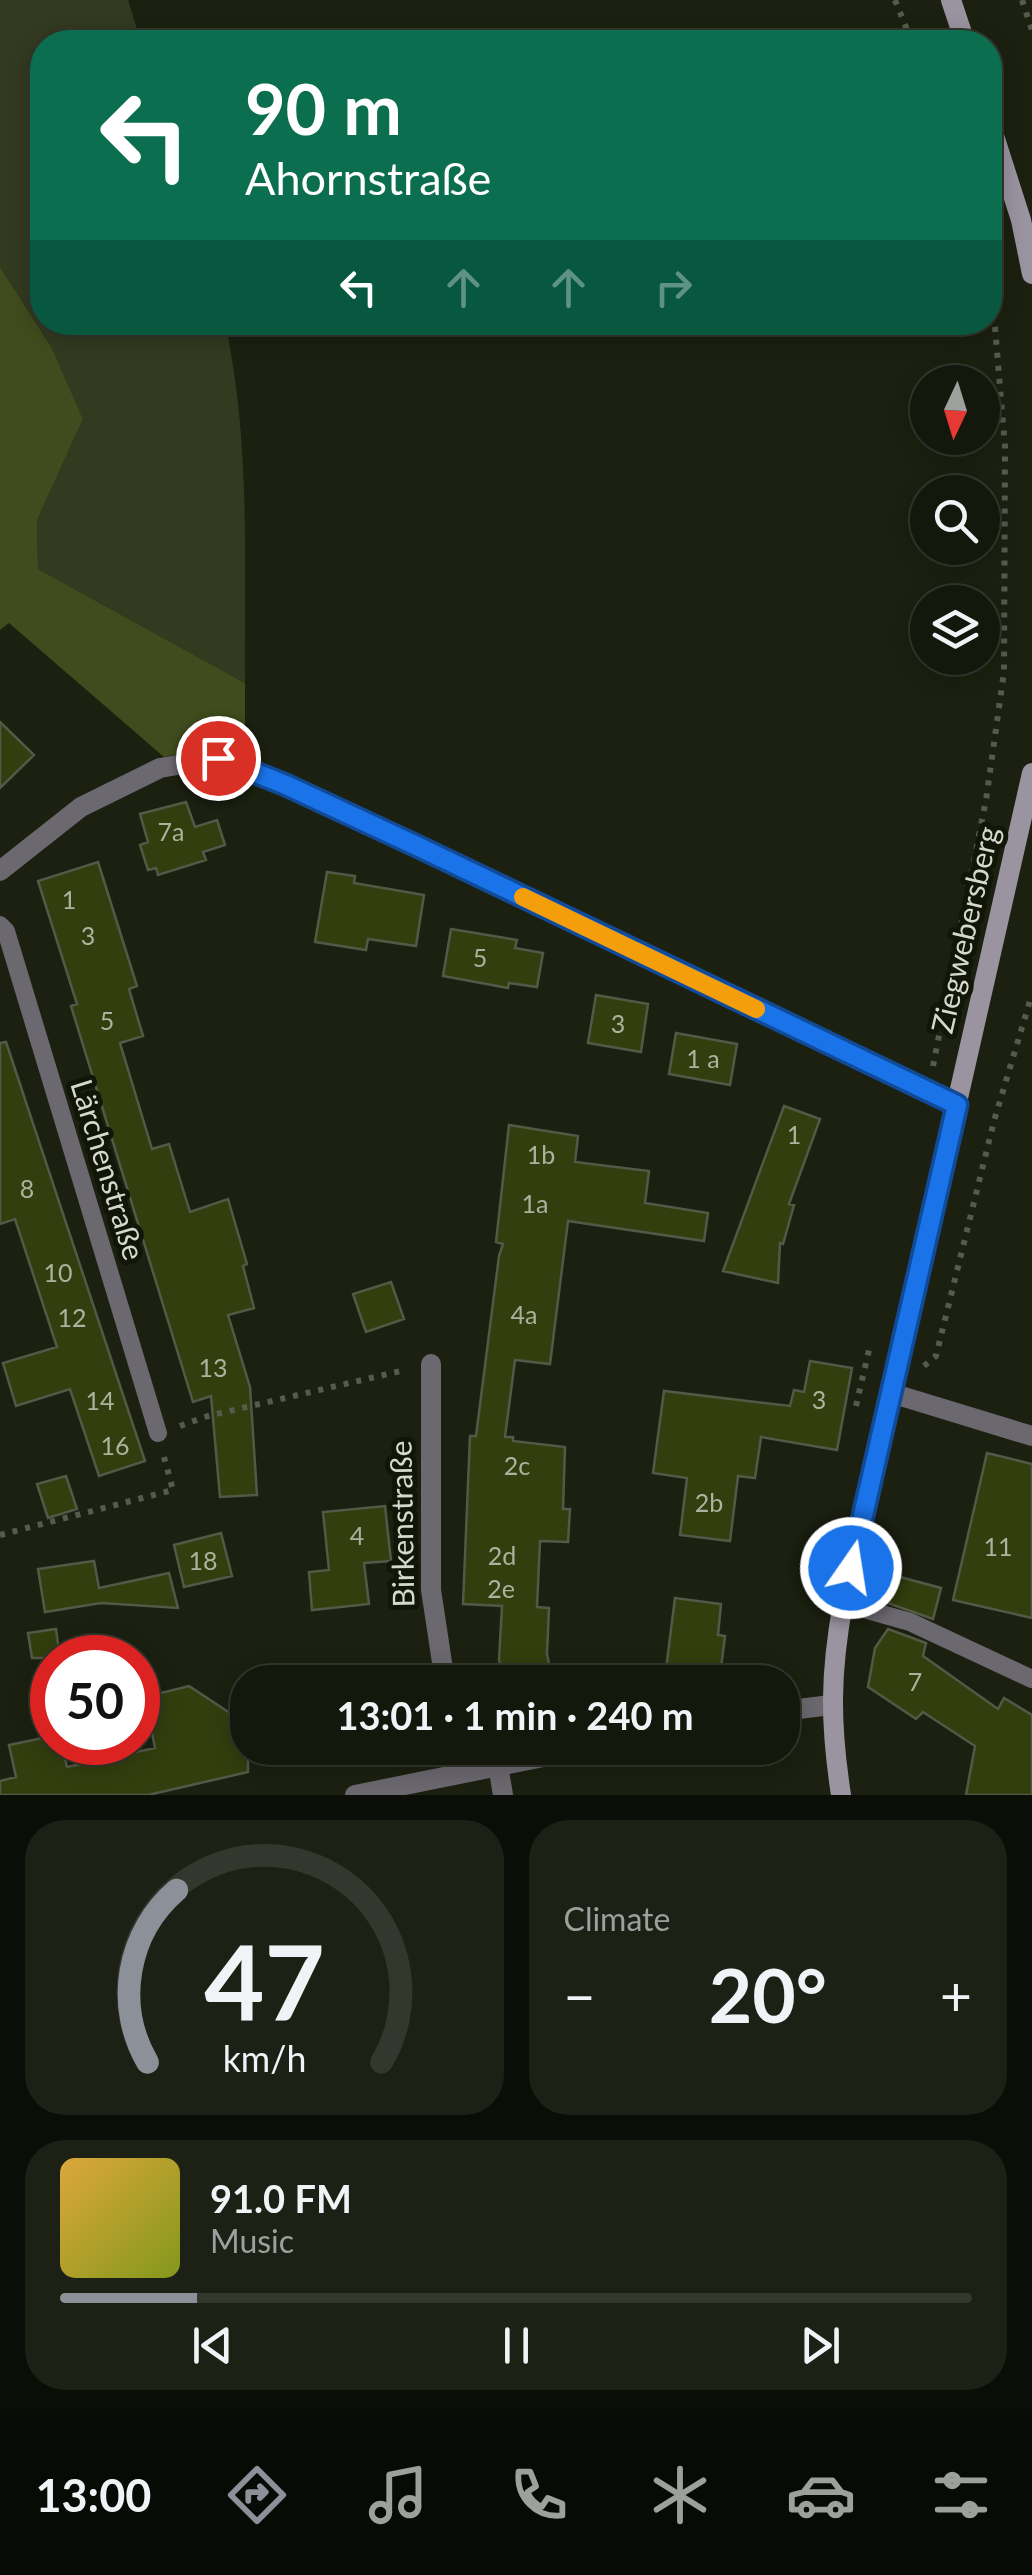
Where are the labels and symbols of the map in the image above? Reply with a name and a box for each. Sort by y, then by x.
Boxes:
north arrow [910,365,1000,455]
pin [176,716,261,801]
house number: 7a [158,816,184,846]
street label: Ziegwebersberg [923,823,1005,1036]
house number: 1 [62,884,76,914]
house number: 3 [81,920,95,950]
house number: 5 [473,942,487,972]
house number: 5 [100,1005,114,1035]
house number: 3 [611,1008,625,1038]
house number: 1 a [686,1043,720,1073]
street label: Lärchenstraße [64,1075,153,1264]
house number: 1 [787,1119,801,1149]
house number: 1b [527,1139,555,1169]
house number: 8 [20,1173,34,1203]
house number: 1a [522,1188,548,1218]
house number: 10 [43,1257,73,1287]
house number: 4a [511,1299,537,1329]
house number: 12 [57,1302,87,1332]
house number: 13 [198,1352,228,1382]
house number: 3 [812,1384,826,1414]
house number: 14 [85,1385,115,1415]
house number: 16 [100,1430,130,1460]
street label: Birkenstraße [382,1440,420,1608]
house number: 2c [504,1450,530,1480]
house number: 2b [695,1487,723,1517]
position arrow [799,1516,903,1620]
house number: 4 [350,1520,364,1550]
house number: 11 [983,1531,1013,1561]
house number: 2d [488,1540,516,1570]
house number: 18 [188,1545,218,1575]
house number: 2e [487,1573,515,1603]
speed limit sign: 50 [30,1635,160,1765]
house number: 7 [908,1666,922,1696]

